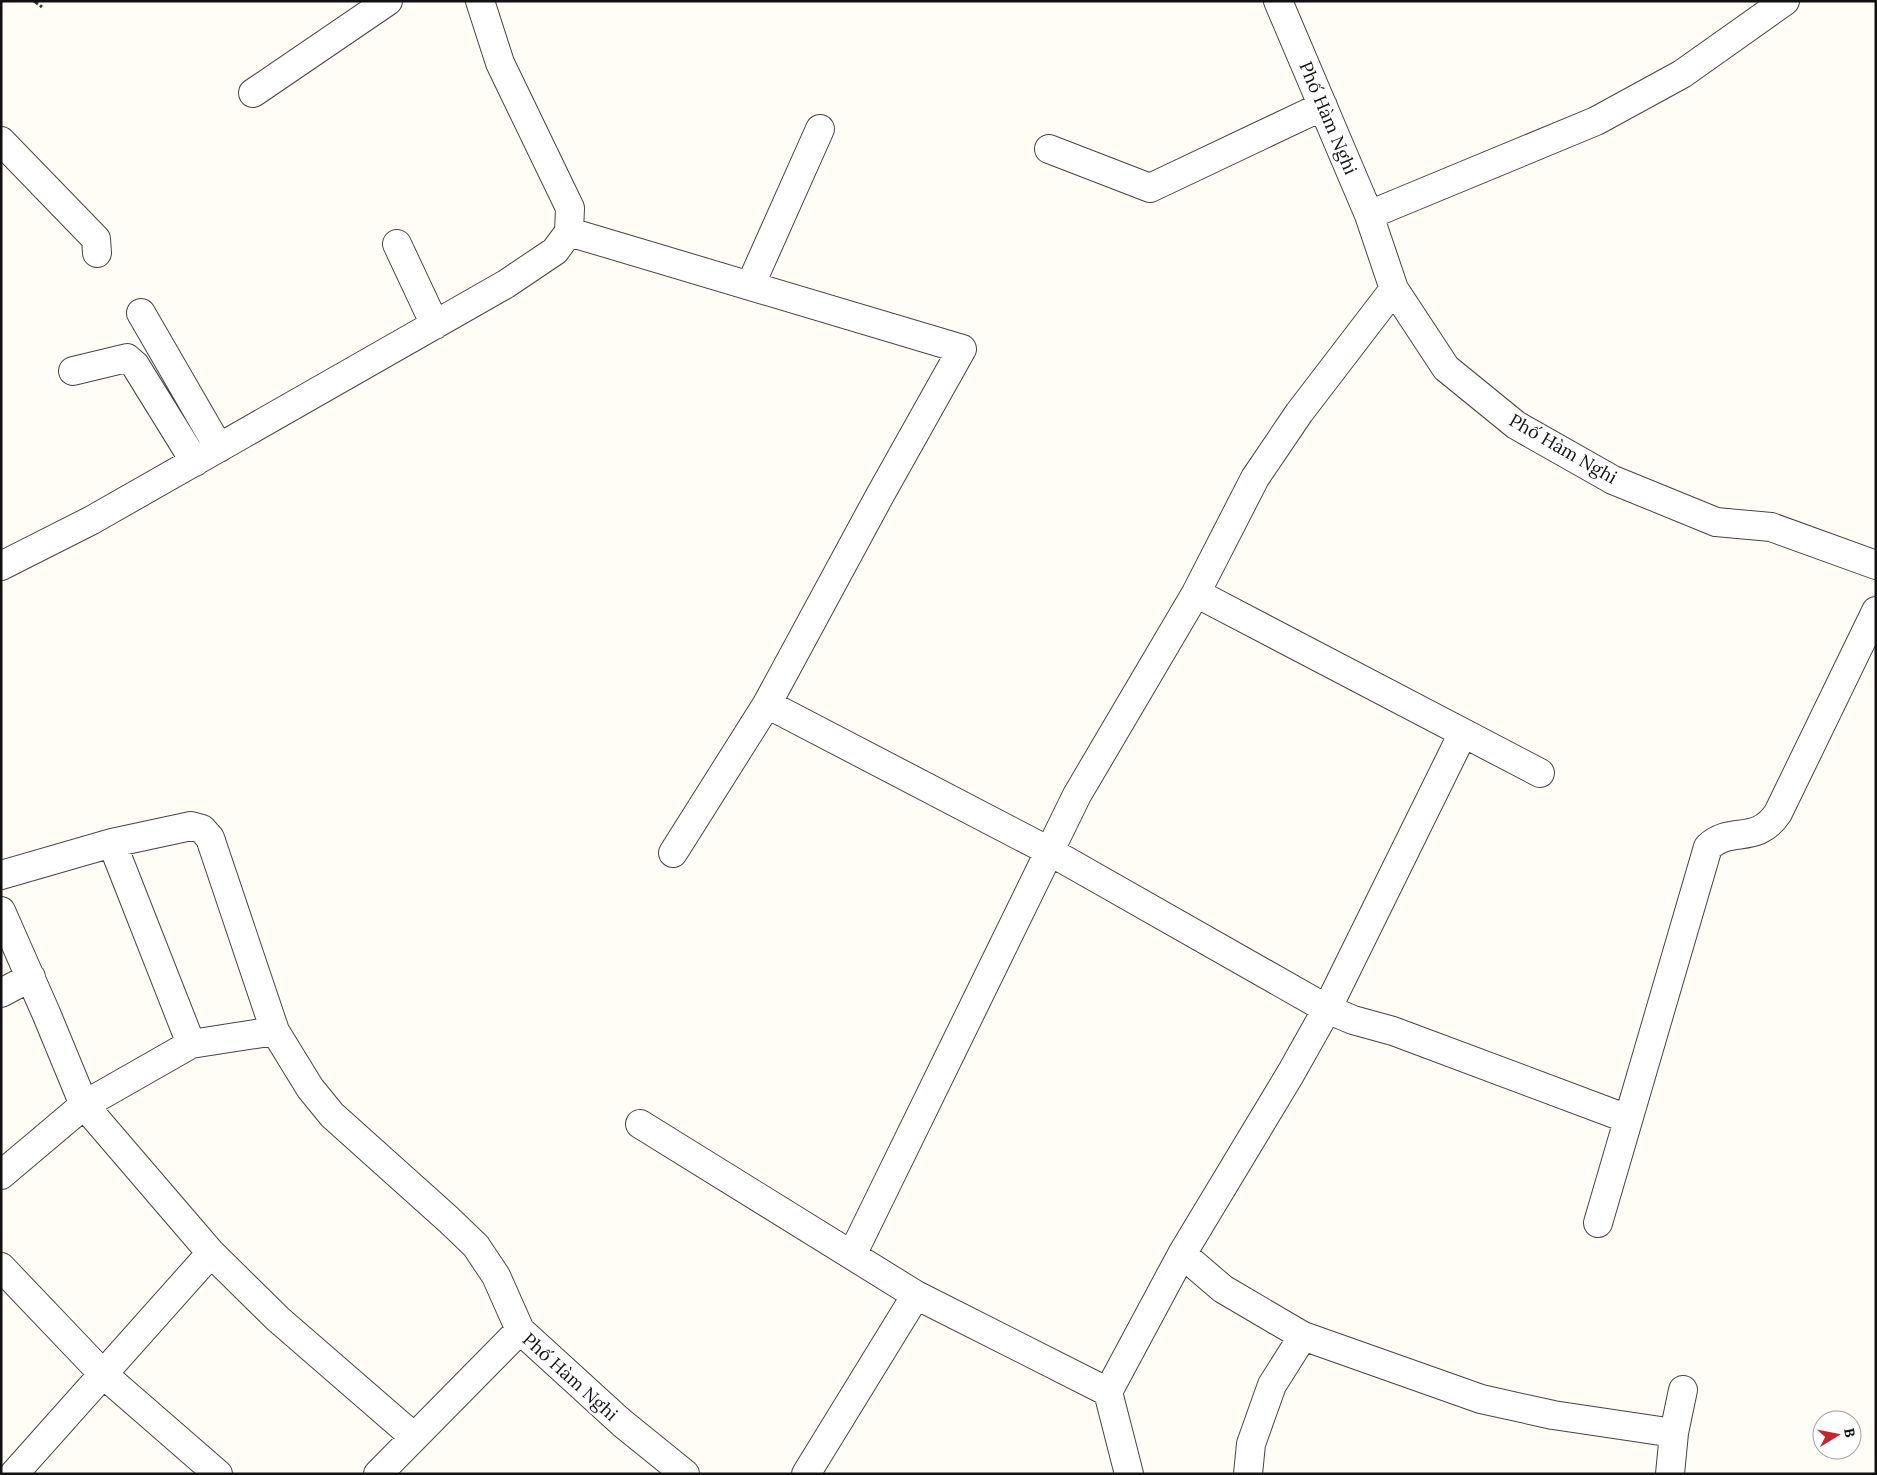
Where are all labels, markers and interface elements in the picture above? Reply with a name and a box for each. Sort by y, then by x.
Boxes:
street label: Phố Hàm Nghi [1294,58,1363,178]
street label: Phố Hàm Nghi [1505,408,1621,489]
street label: Phố Hàm Nghi [518,1328,623,1426]
north arrow [1812,1410,1862,1460]
text: B [1840,1427,1859,1439]

